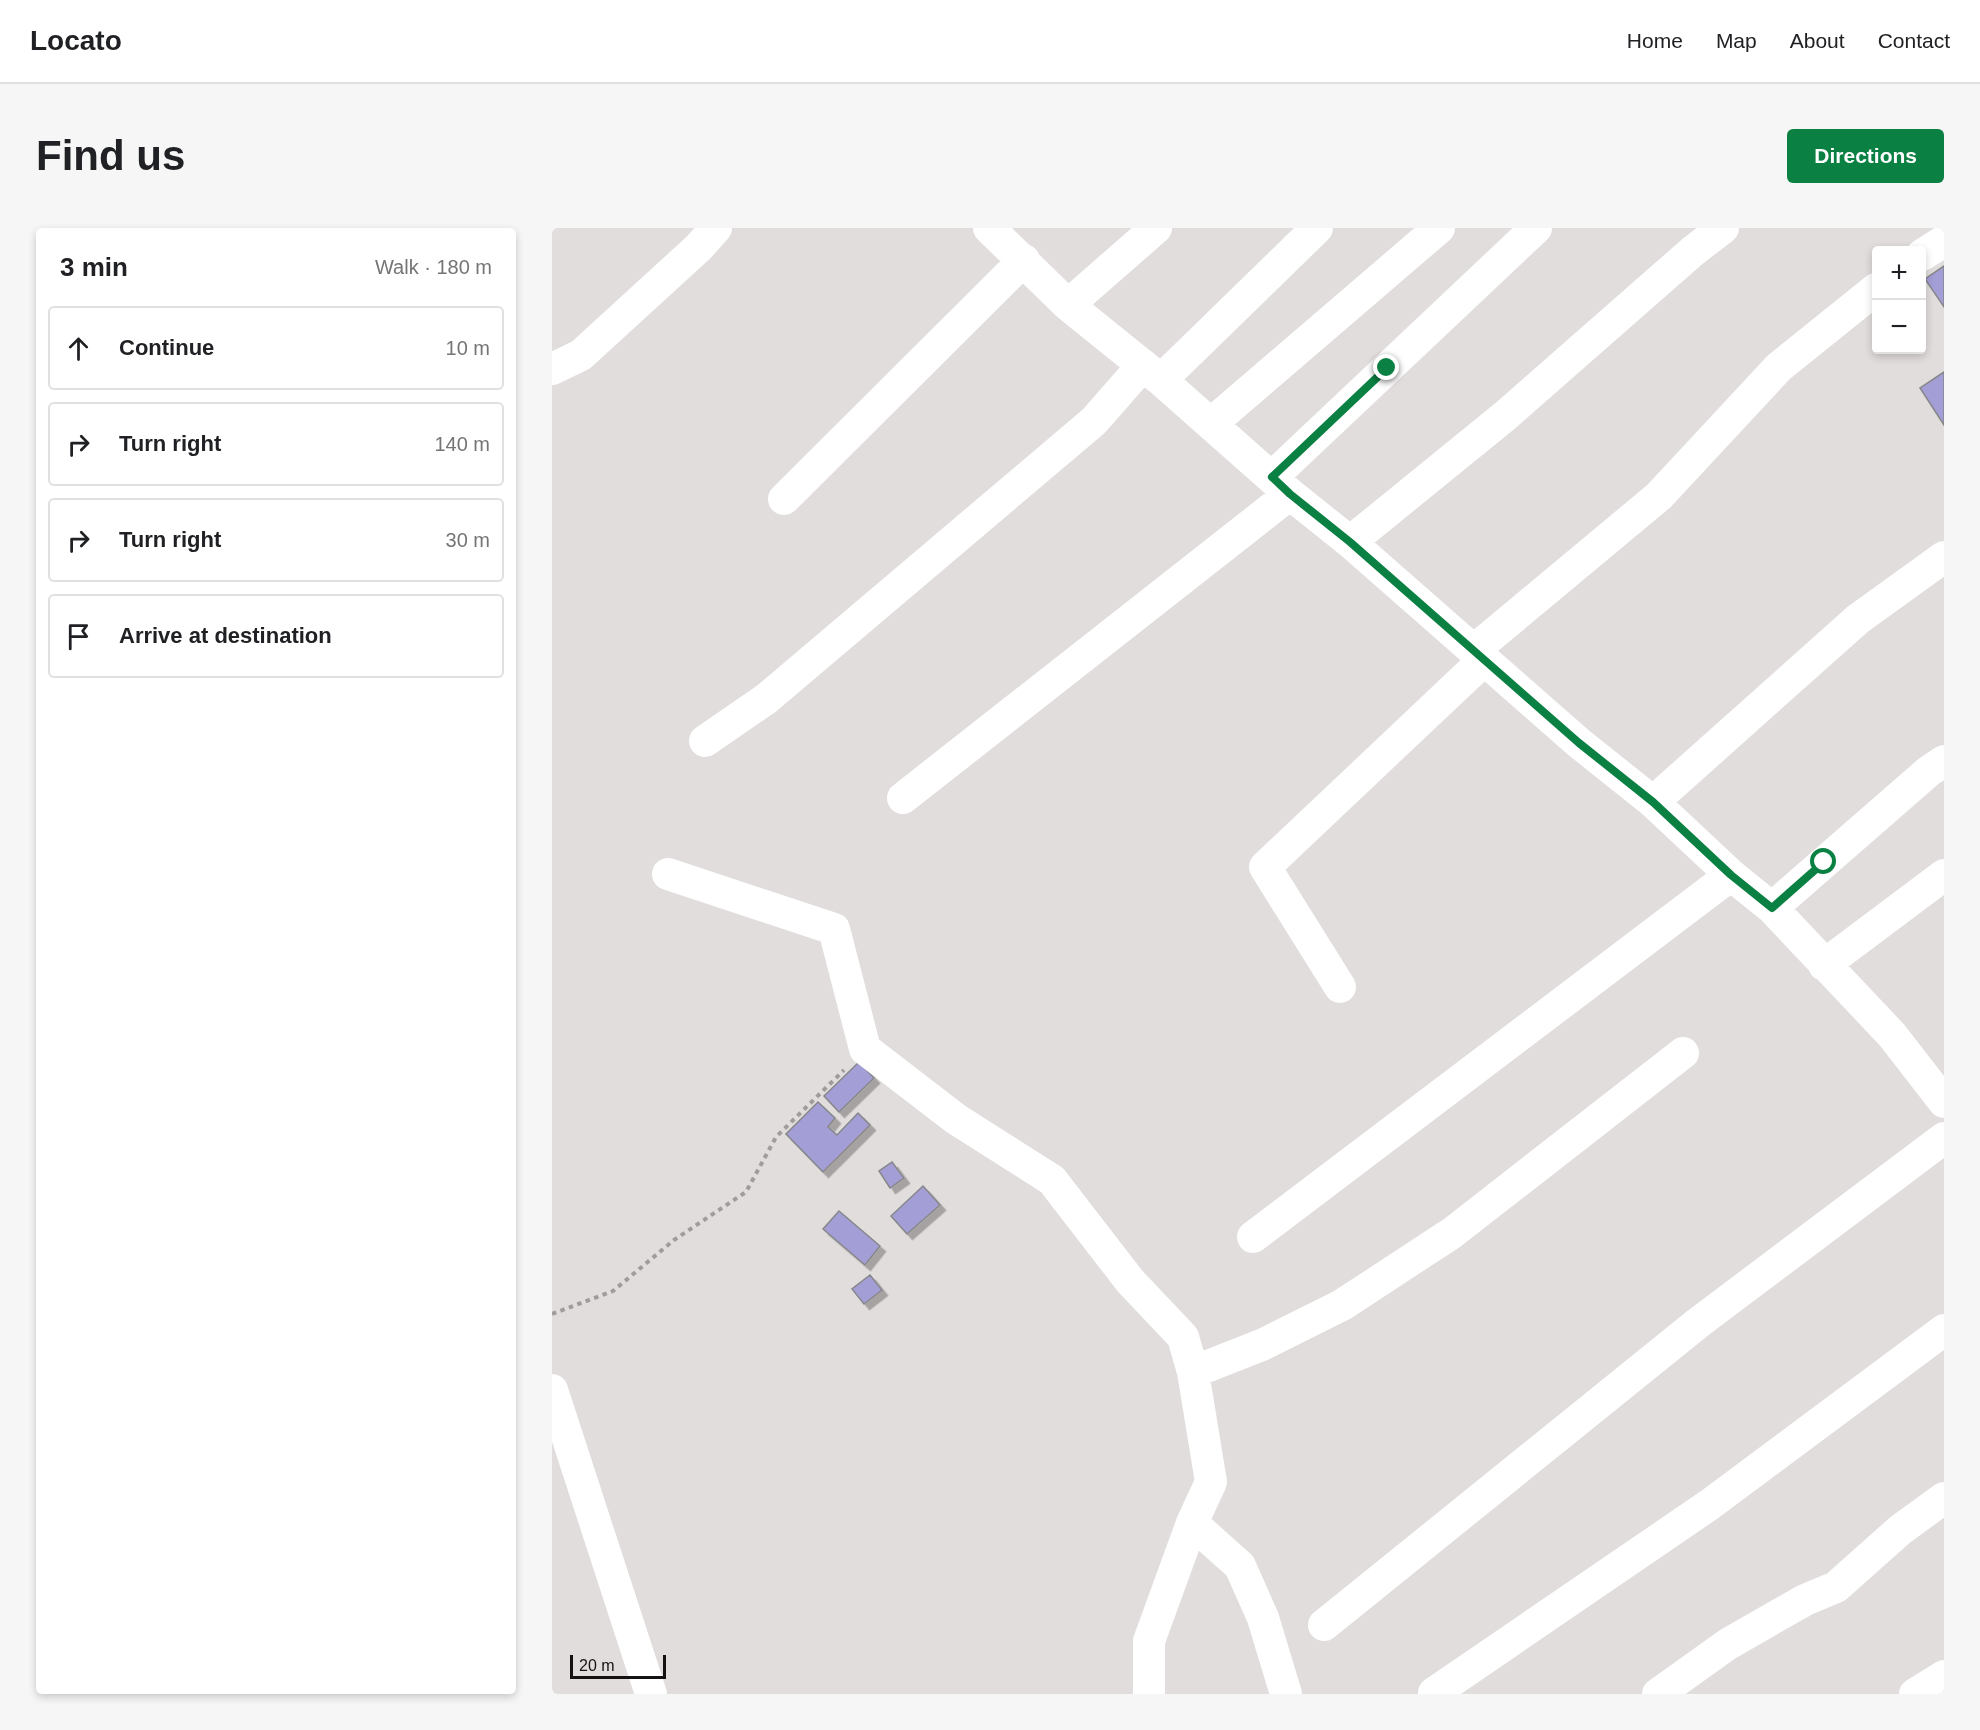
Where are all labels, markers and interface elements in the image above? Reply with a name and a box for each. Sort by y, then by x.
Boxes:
text: Locato [30,25,122,56]
text: Home [1627,29,1683,52]
text: Map [1716,29,1757,52]
text: About [1790,29,1845,52]
text: Contact [1878,29,1950,52]
button: Directions [1787,129,1944,183]
text: Find us [36,132,185,179]
map controls [1872,246,1926,354]
button: + [1872,246,1926,300]
text: 3 min [60,252,128,282]
text: Walk · 180 m [375,256,492,278]
button: − [1872,300,1926,354]
icon: ahead [62,332,95,365]
text: Continue [119,335,214,360]
text: 10 m [446,337,490,359]
route end [1373,354,1399,380]
icon: right [62,428,95,461]
text: Turn right [119,431,221,456]
text: 140 m [434,433,490,455]
icon: right [62,524,95,557]
text: Turn right [119,527,221,552]
text: 30 m [446,529,490,551]
icon: arrive [62,620,95,653]
text: Arrive at destination [119,623,332,648]
route start [1810,848,1836,874]
scale bar [570,1652,666,1680]
text: 20 m [579,1657,615,1674]

